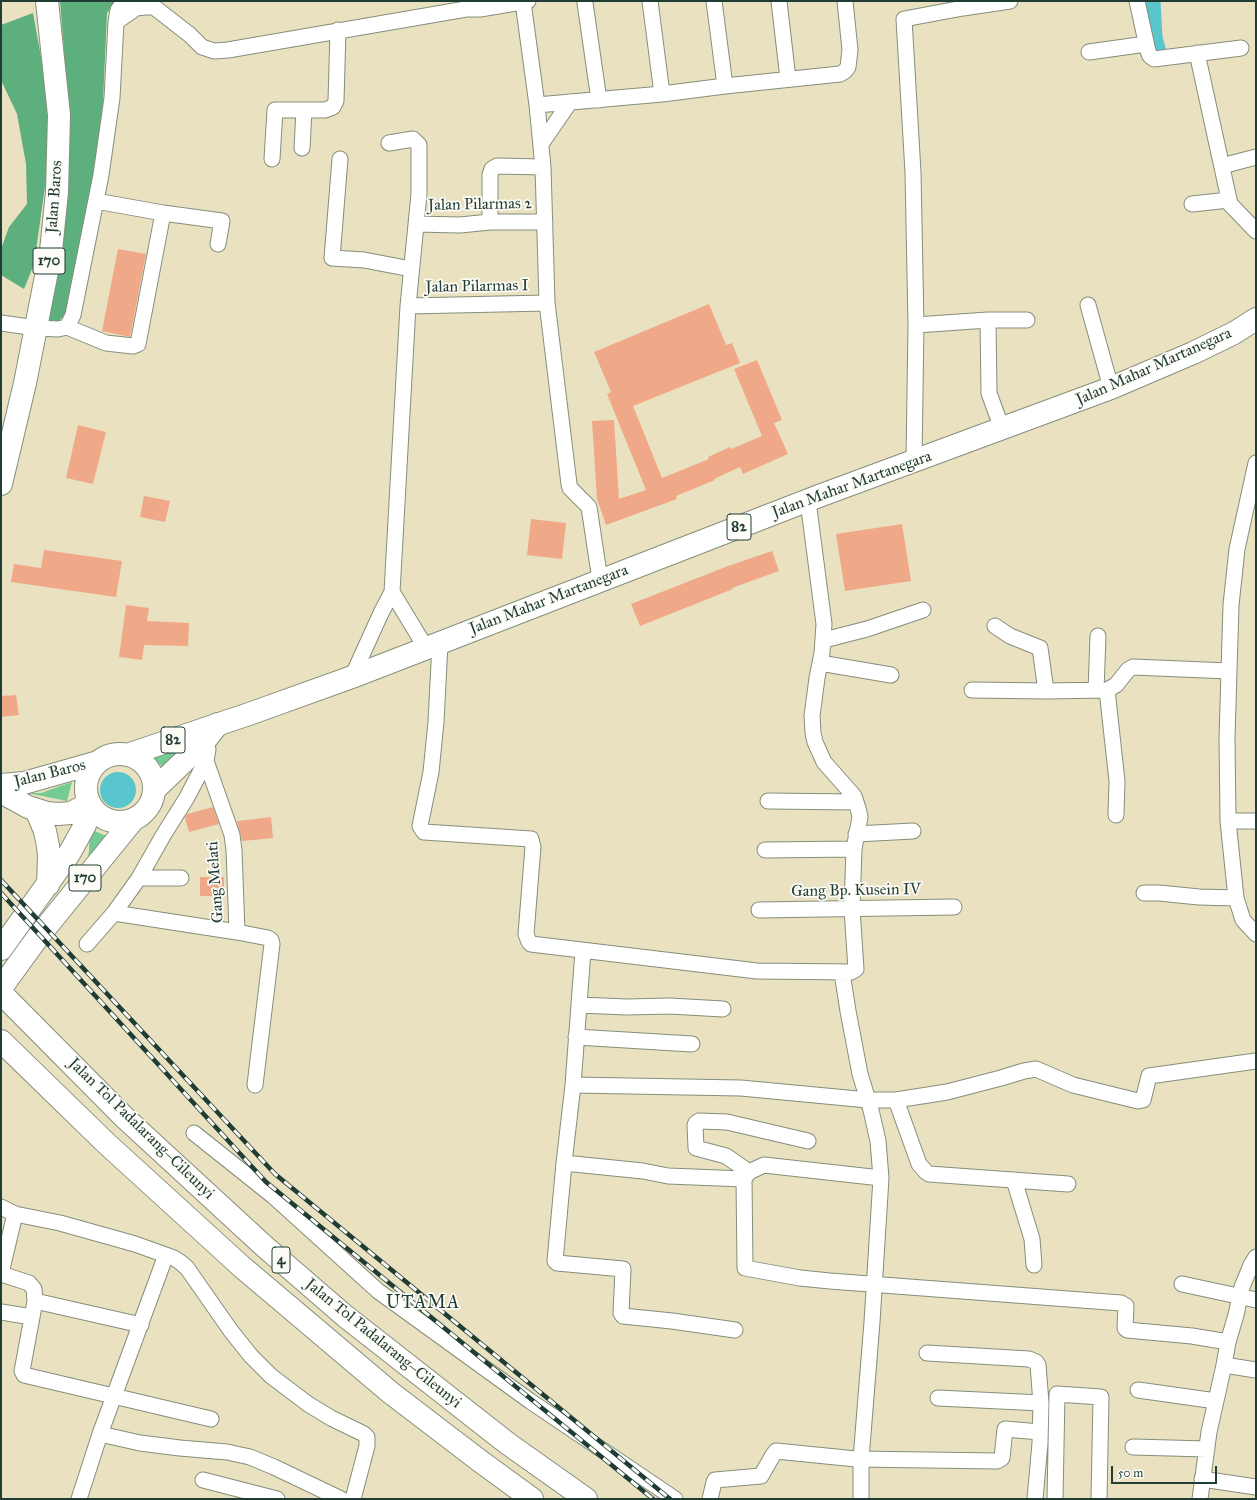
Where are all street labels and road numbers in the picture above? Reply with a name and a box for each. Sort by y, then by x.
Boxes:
street label: Jalan Baros [43,160,67,234]
street label: Jalan Pilarmas 2 [428,194,532,216]
road number: 170 [33,248,65,274]
street label: Jalan Pilarmas I [425,277,529,297]
street label: Jalan Mahar Martanegara [1073,324,1235,410]
street label: Jalan Mahar Martanegara [770,447,934,523]
road number: 82 [727,514,751,540]
street label: Jalan Mahar Martanegara [467,561,631,639]
road number: 82 [161,727,185,753]
street label: Jalan Baros [12,756,88,792]
street label: Gang Melati [204,840,228,924]
road number: 170 [69,865,101,891]
street label: Gang Bp. Kusein IV [791,880,921,902]
street label: Jalan Tol Padalarang–Cileunyi [64,1054,218,1204]
road number: 4 [272,1247,290,1273]
street label: Jalan Tol Padalarang–Cileunyi [301,1275,465,1413]

